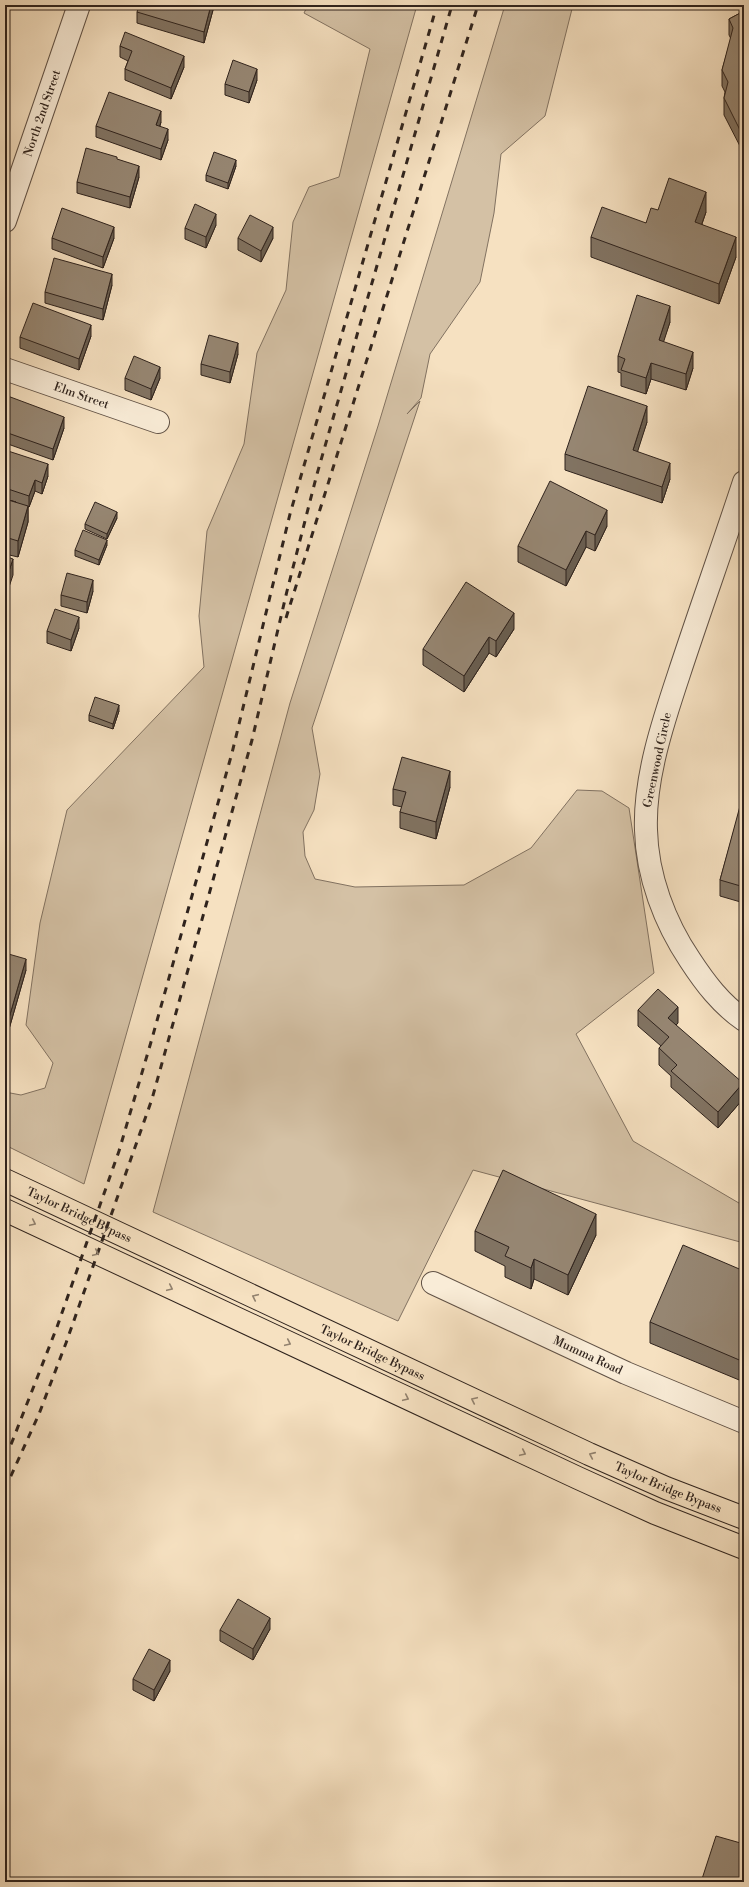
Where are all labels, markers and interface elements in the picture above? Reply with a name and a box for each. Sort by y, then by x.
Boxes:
street label: North 2nd Street [21,67,65,159]
street label: Elm Street [52,379,112,413]
street label: Greenwood Circle [640,711,675,809]
street label: Taylor Bridge Bypass [24,1184,134,1246]
one-way arrow [29,1218,36,1226]
one-way arrow [92,1248,100,1256]
one-way arrow [166,1283,174,1291]
one-way arrow [251,1294,259,1302]
street label: Taylor Bridge Bypass [317,1322,427,1384]
street label: Mumma Road [551,1333,625,1378]
one-way arrow [284,1338,291,1346]
one-way arrow [401,1393,409,1401]
one-way arrow [470,1397,478,1405]
one-way arrow [519,1448,527,1456]
one-way arrow [588,1452,596,1460]
street label: Taylor Bridge Bypass [612,1459,724,1517]

